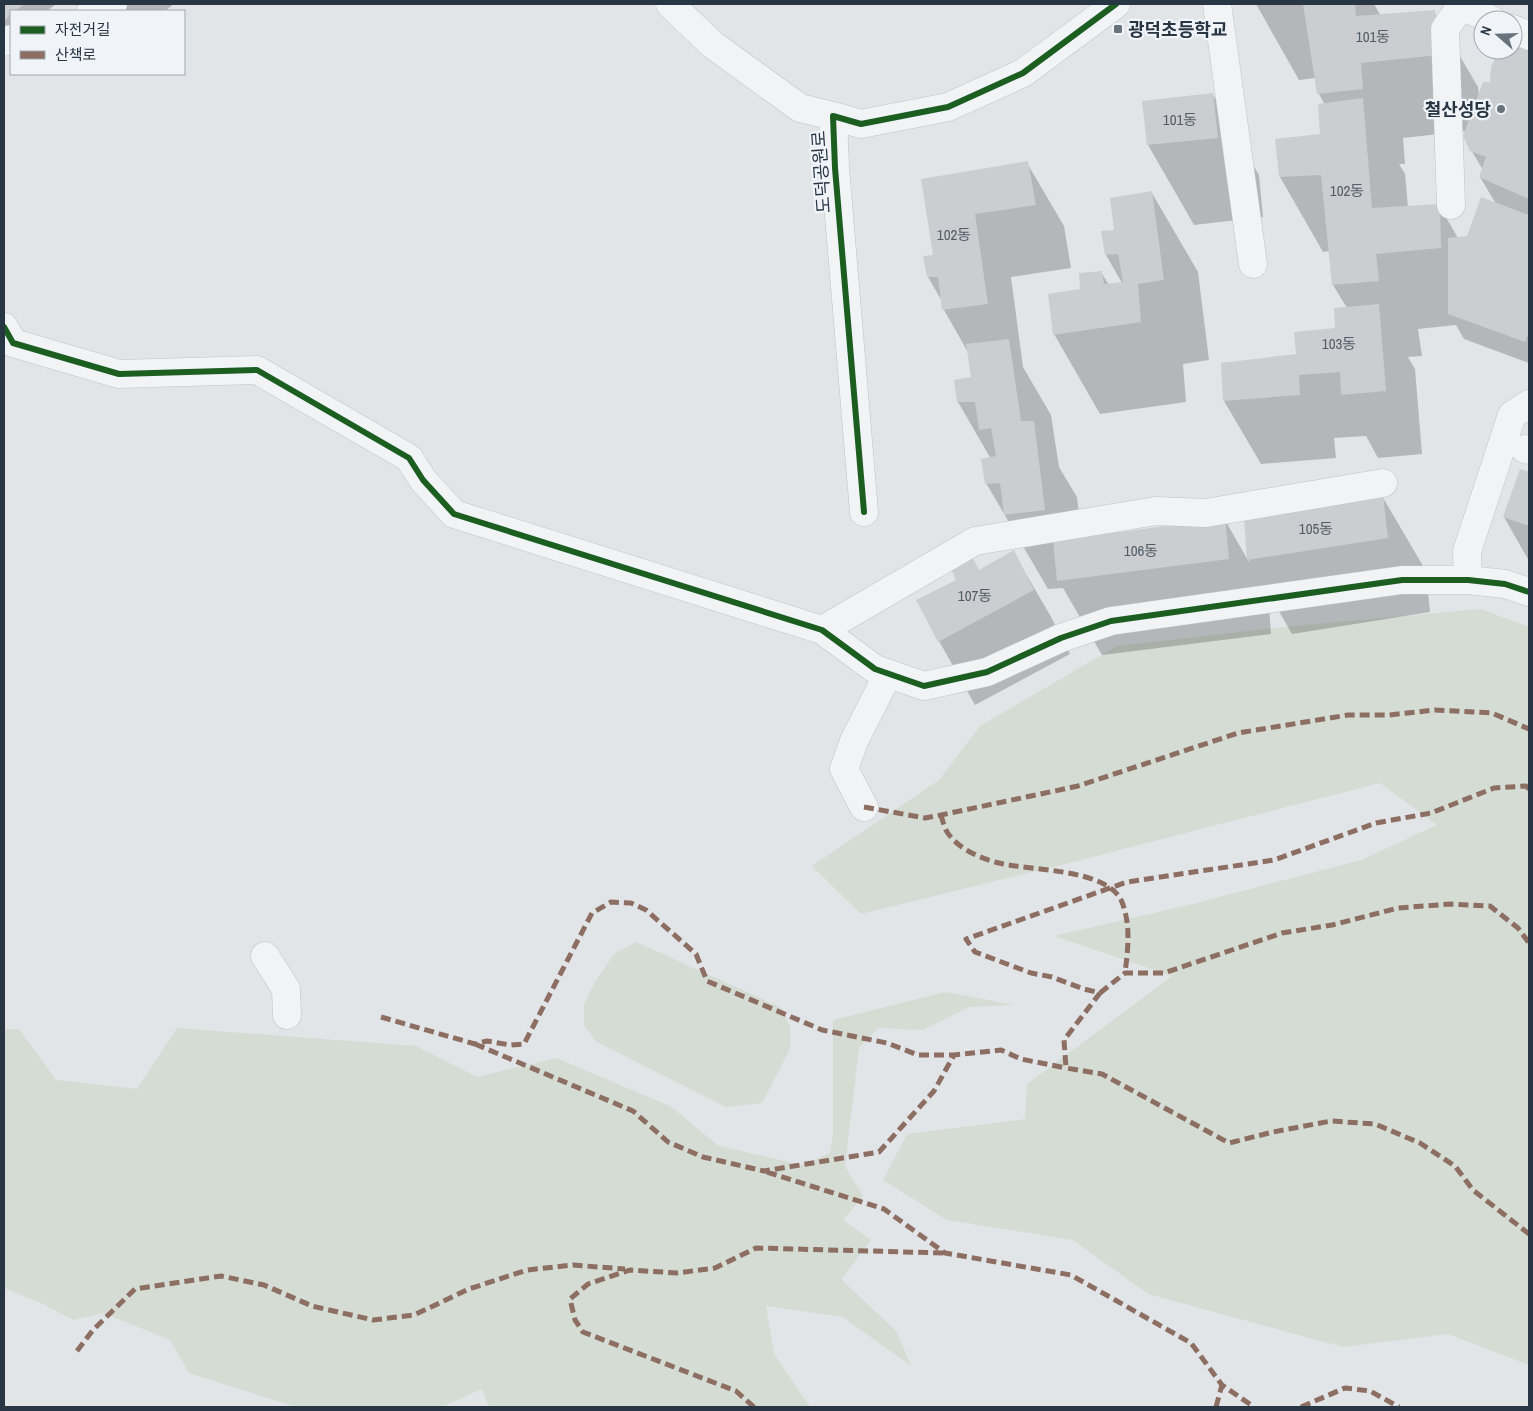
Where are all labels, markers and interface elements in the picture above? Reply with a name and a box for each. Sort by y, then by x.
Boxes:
legend [10,10,185,75]
north arrow [1473,10,1523,60]
place label: 광덕초등학교 [1128,17,1227,42]
text: 자전거길 [55,19,110,40]
marker: 광덕초등학교 [1112,23,1124,35]
text: N [1476,24,1496,38]
house number: 101동 [1356,26,1390,47]
text: 산책로 [55,44,96,65]
place label: 철산성당 [1425,97,1491,122]
marker: 철산성당 [1495,103,1507,115]
house number: 101동 [1163,109,1197,130]
street label: 도덕공원로 [806,130,836,214]
house number: 102동 [1330,180,1364,201]
house number: 102동 [937,224,971,245]
house number: 103동 [1322,333,1356,354]
house number: 105동 [1299,518,1333,539]
house number: 106동 [1124,540,1158,561]
house number: 107동 [958,585,992,606]

